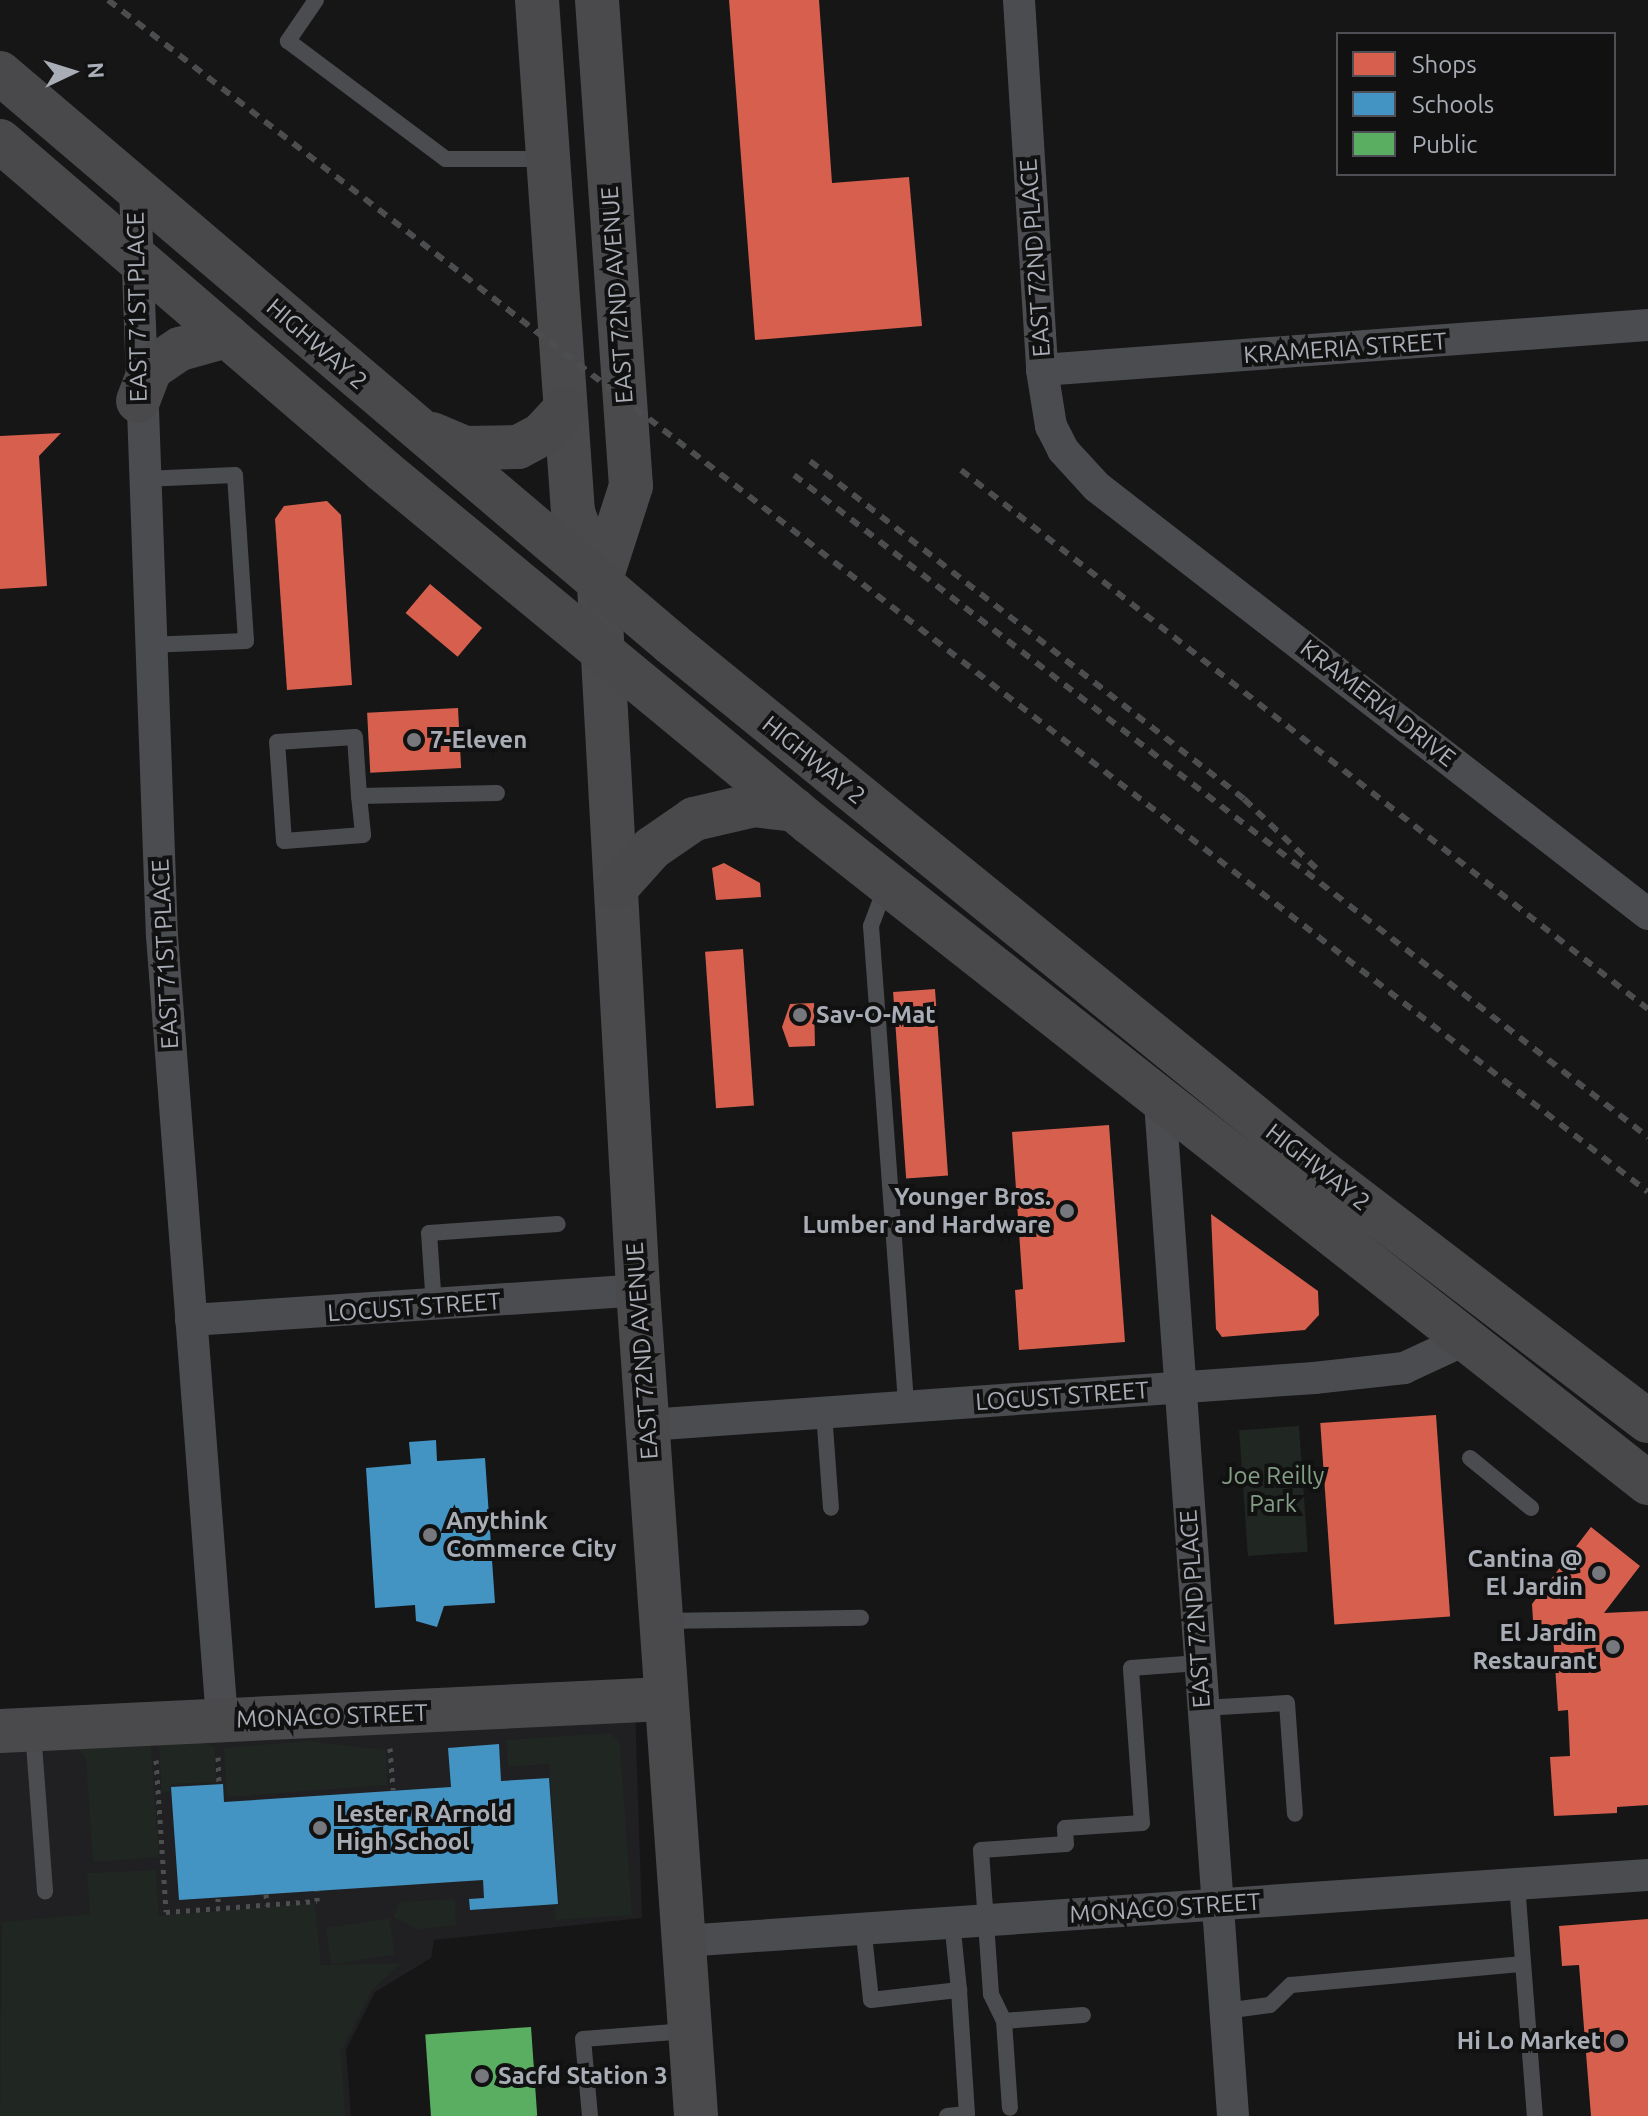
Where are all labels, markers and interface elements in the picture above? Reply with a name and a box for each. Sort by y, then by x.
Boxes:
north arrow [32,32,112,112]
legend [1336,32,1616,176]
text: Shops [1412,51,1477,78]
text: N [83,61,109,79]
text: Schools [1412,91,1494,118]
text: Public [1412,131,1477,158]
street label: EAST 72ND PLACE [1014,158,1056,358]
street label: EAST 72ND AVENUE [595,185,639,405]
street label: EAST 71ST PLACE [121,212,153,402]
street label: HIGHWAY 2 [261,292,373,396]
street label: KRAMERIA STREET [1242,327,1448,369]
street label: KRAMERIA DRIVE [1295,633,1461,773]
street label: HIGHWAY 2 [757,710,871,810]
place label: 7-Eleven [430,726,527,754]
marker: 7-Eleven [405,731,423,749]
street label: EAST 71ST PLACE [146,858,184,1050]
place label: Sav-O-Mat [816,1001,936,1029]
marker: Sav-O-Mat [791,1006,809,1024]
street label: HIGHWAY 2 [1260,1117,1376,1217]
place label: Younger Bros. Lumber and Hardware [803,1183,1051,1239]
marker: Younger Bros. Lumber and Hardware [1058,1202,1076,1220]
street label: EAST 72ND AVENUE [620,1241,664,1461]
street label: LOCUST STREET [326,1287,502,1327]
street label: LOCUST STREET [974,1376,1150,1416]
park label: Joe Reilly Park [1222,1462,1324,1518]
place label: Anythink Commerce City [446,1507,617,1563]
street label: EAST 72ND PLACE [1174,1509,1216,1709]
marker: Anythink Commerce City [421,1526,439,1544]
place label: Cantina @ El Jardin [1467,1545,1583,1601]
marker: Cantina @ El Jardin [1590,1564,1608,1582]
place label: El Jardin Restaurant [1472,1619,1597,1675]
marker: El Jardin Restaurant [1604,1638,1622,1656]
street label: MONACO STREET [236,1698,428,1734]
place label: Lester R Arnold High School [336,1800,512,1856]
marker: Lester R Arnold High School [311,1819,329,1837]
street label: MONACO STREET [1068,1887,1262,1929]
place label: Hi Lo Market [1457,2027,1601,2055]
marker: Hi Lo Market [1608,2032,1626,2050]
place label: Sacfd Station 3 [498,2062,668,2090]
marker: Sacfd Station 3 [473,2067,491,2085]

